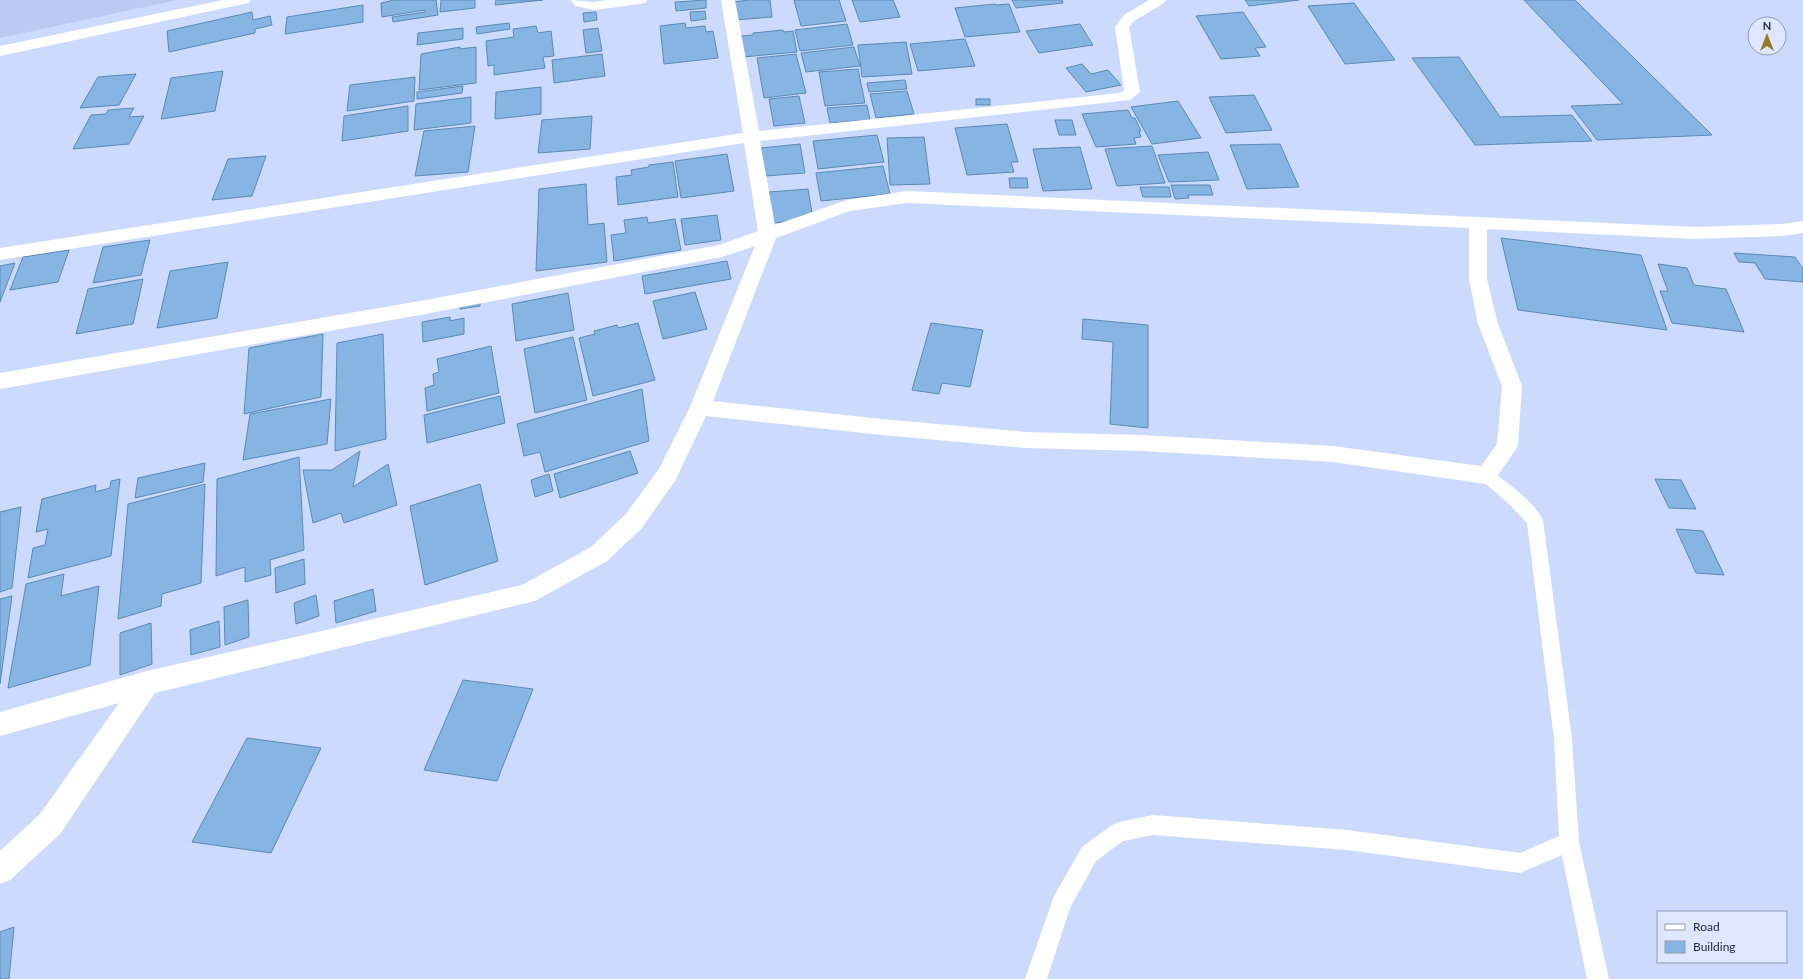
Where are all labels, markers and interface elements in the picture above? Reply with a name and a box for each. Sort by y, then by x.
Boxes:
north arrow [1747,16,1787,56]
text: N [1763,19,1771,32]
legend [1657,911,1787,963]
text: Road [1693,919,1720,934]
text: Building [1693,939,1736,954]

